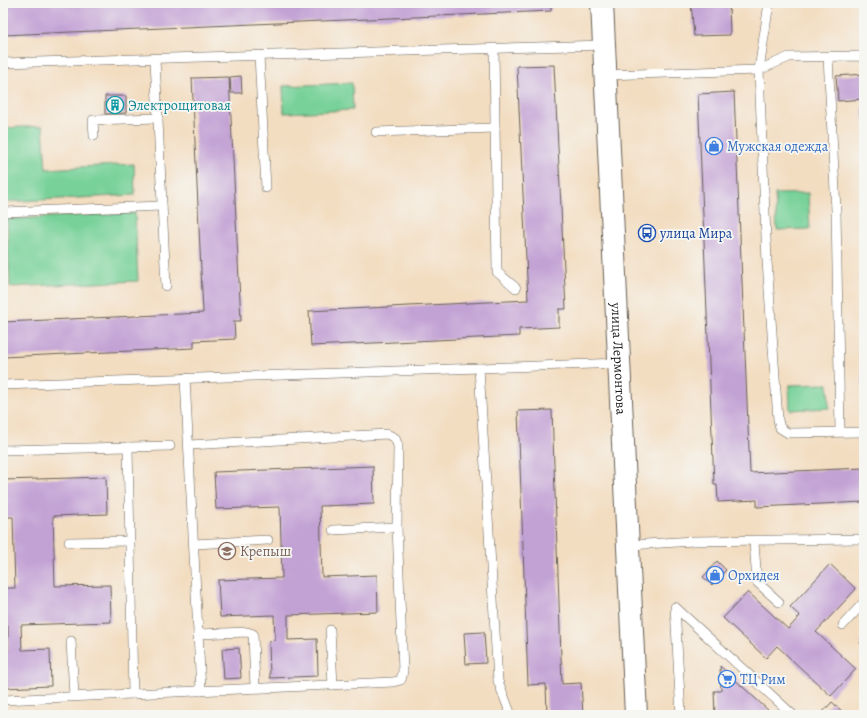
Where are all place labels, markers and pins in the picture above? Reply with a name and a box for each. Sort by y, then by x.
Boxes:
building icon: Электрощитовая [105,95,125,115]
place label: Электрощитовая [128,96,231,115]
shop icon: Мужская одежда [704,136,724,156]
place label: Мужская одежда [727,137,829,156]
bus stop icon: улица Мира [637,223,657,243]
place label: улица Мира [659,224,733,243]
school or university icon: Крепыш [217,541,237,561]
place label: Крепыш [240,542,291,561]
shop icon: Орхидея [705,565,725,585]
place label: Орхидея [728,566,780,585]
supermarket icon: ТЦ Рим [717,669,737,689]
place label: ТЦ Рим [740,670,786,689]

